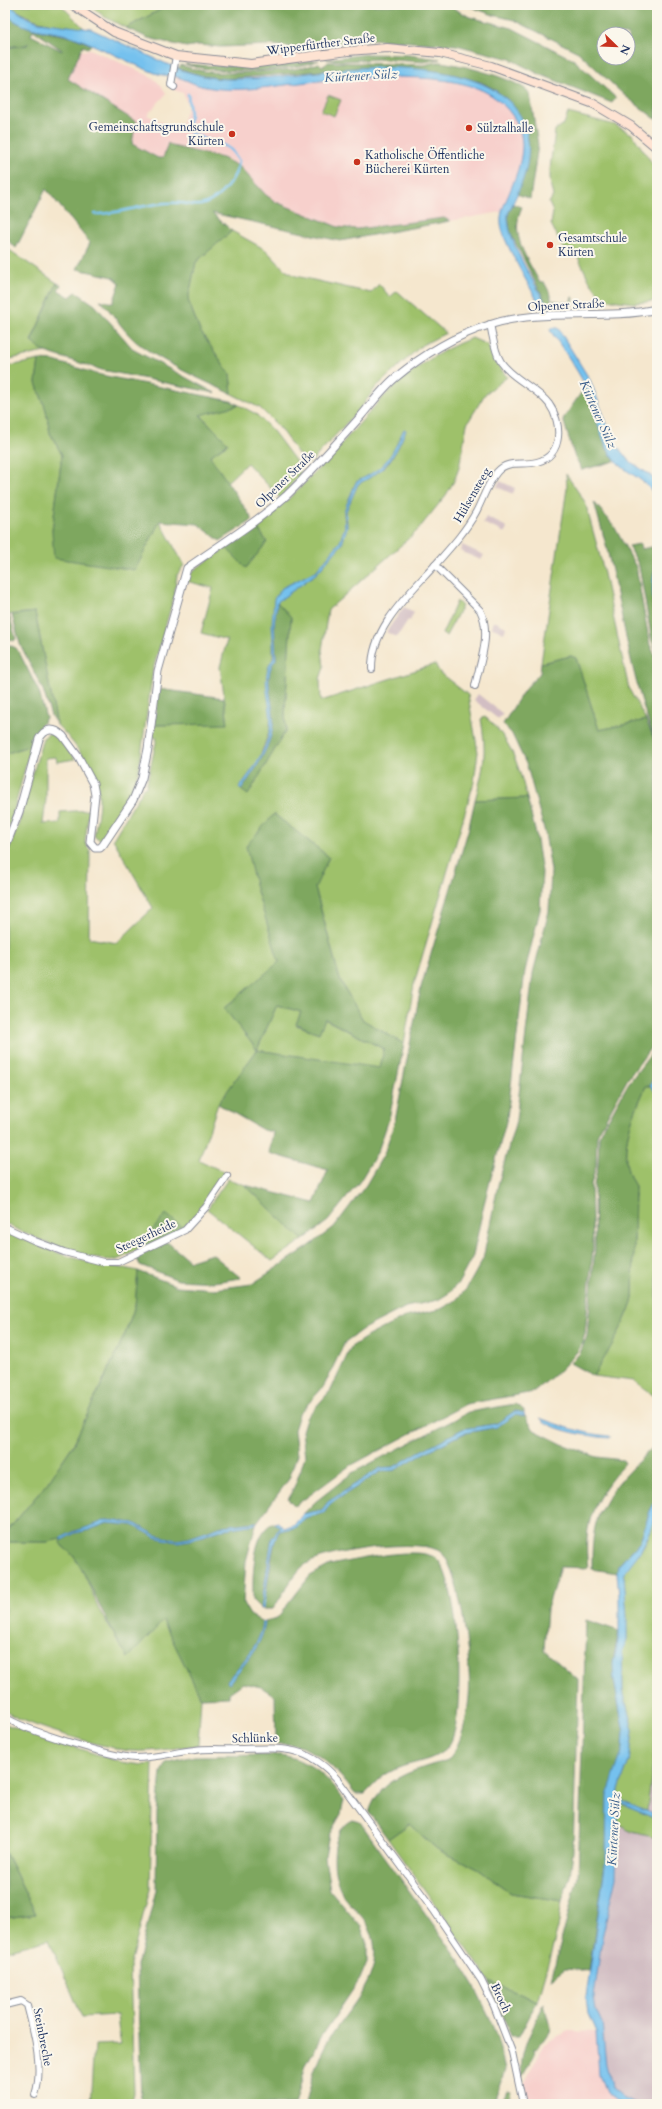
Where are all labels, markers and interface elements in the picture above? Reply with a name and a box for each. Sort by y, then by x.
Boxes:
north arrow [596,26,636,66]
street label: Wipperfürther Straße [265,29,376,59]
text: N [616,42,634,57]
water label: Kürtener Sülz [324,65,399,87]
place label: Gemeinschaftsgrundschule Kürten [88,119,224,149]
place label: Sülztalhalle [477,120,533,136]
marker: Sülztalhalle [464,123,474,133]
marker: Gemeinschaftsgrundschule Kürten [227,129,237,139]
place label: Katholische Öffentliche Bücherei Kürten [365,147,485,177]
marker: Katholische Öffentliche Bücherei Kürten [352,157,362,167]
place label: Gesamtschule Kürten [558,230,627,260]
marker: Gesamtschule Kürten [545,240,555,250]
street label: Olpener Straße [527,295,605,315]
water label: Kürtener Sülz [575,377,622,452]
street label: Olpener Straße [252,446,318,512]
street label: Hülsensteeg [450,464,494,526]
street label: Steegerheide [113,1215,179,1257]
street label: Schlünke [232,1730,278,1746]
water label: Kürtener Sülz [603,1791,625,1866]
street label: Broch [487,1981,515,2016]
street label: Steinbreche [29,2006,57,2068]

